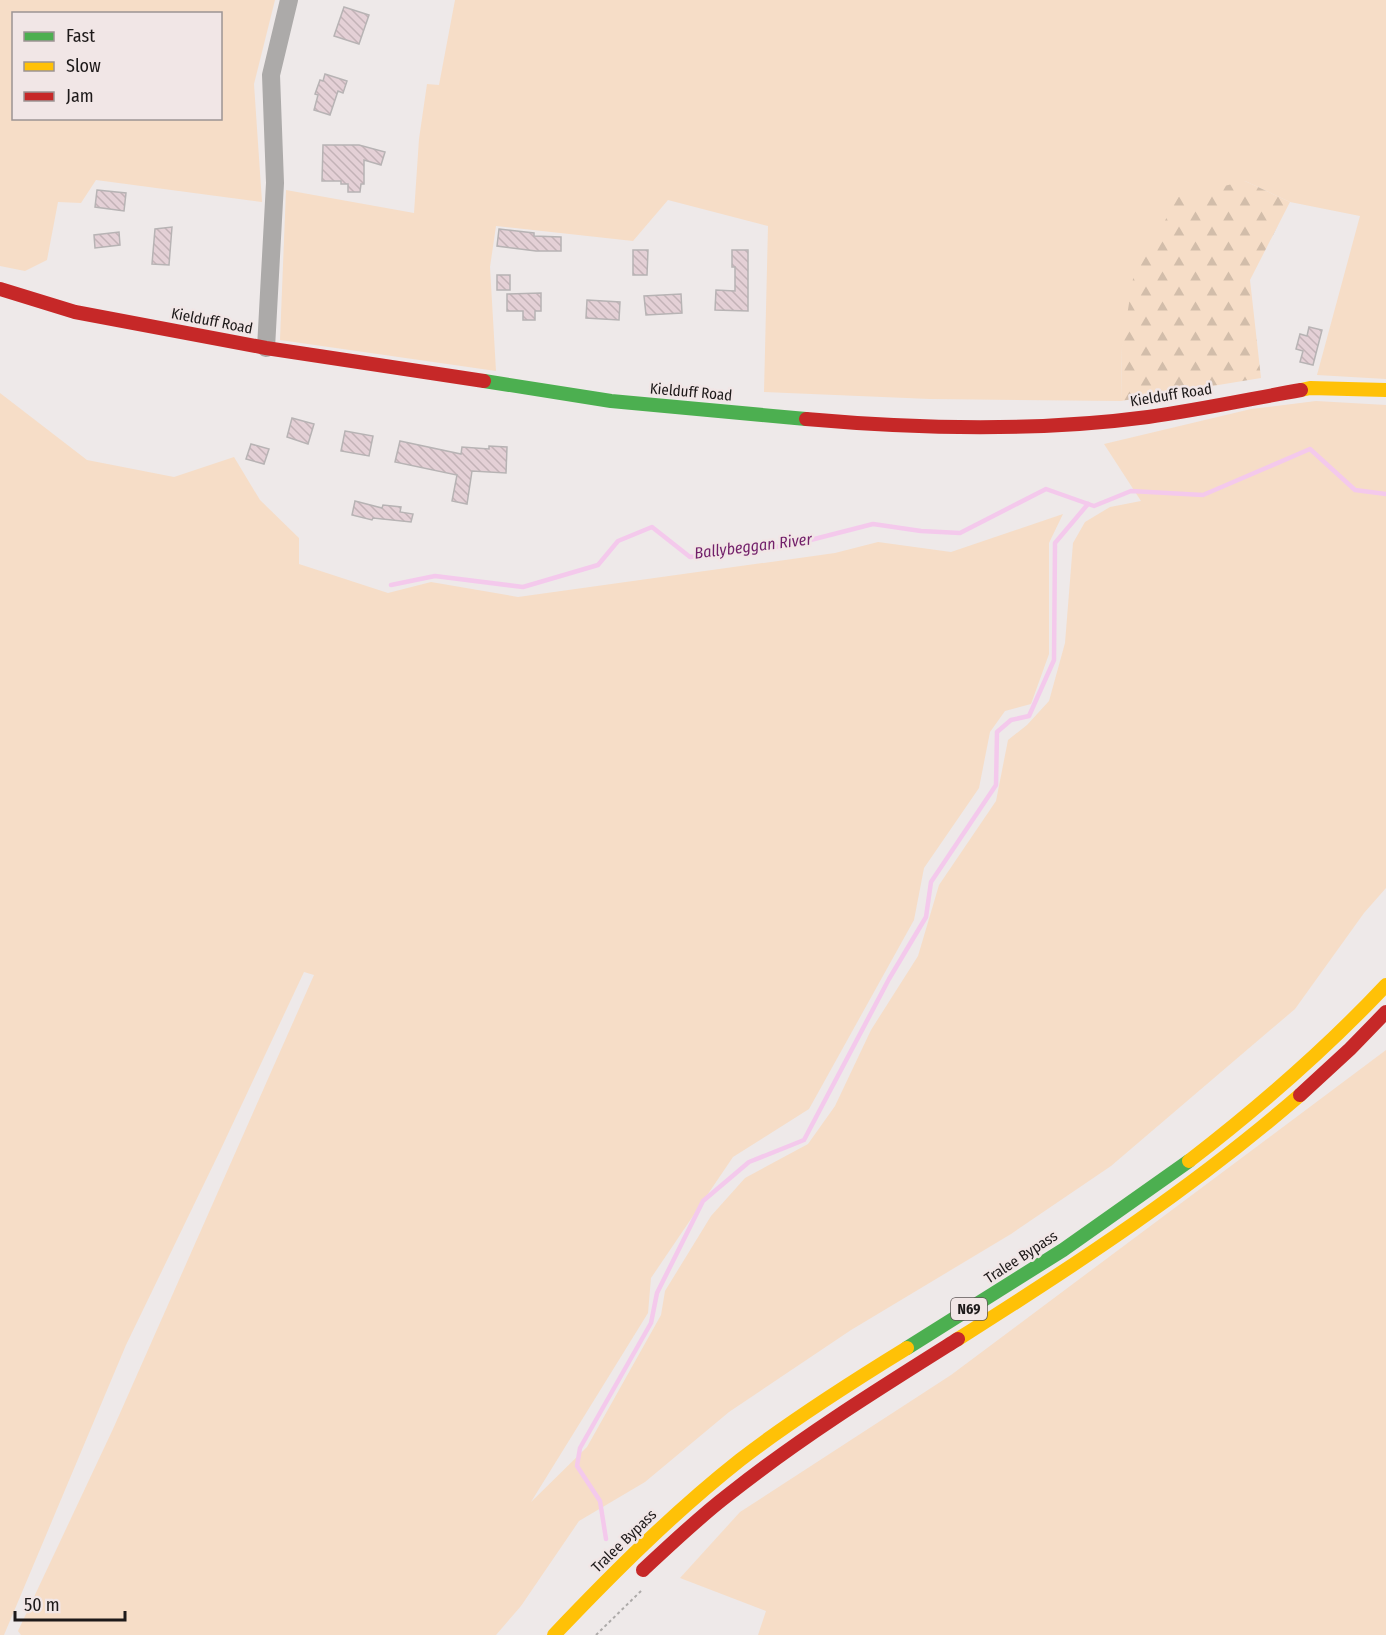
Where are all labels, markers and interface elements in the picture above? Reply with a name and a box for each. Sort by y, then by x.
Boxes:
legend [12,12,222,120]
text: Fast [66,25,95,47]
text: Slow [66,55,101,77]
text: Jam [66,85,94,107]
street label: Kielduff Road [170,304,254,338]
street label: Kielduff Road [649,379,733,405]
street label: Kielduff Road [1129,380,1213,410]
water label: Ballybeggan River [693,529,813,563]
street label: Tralee Bypass [981,1227,1061,1287]
road number: N69 [951,1298,987,1320]
street label: Tralee Bypass [588,1506,660,1576]
scale bar [15,1584,124,1622]
text: 50 m [24,1594,60,1616]

